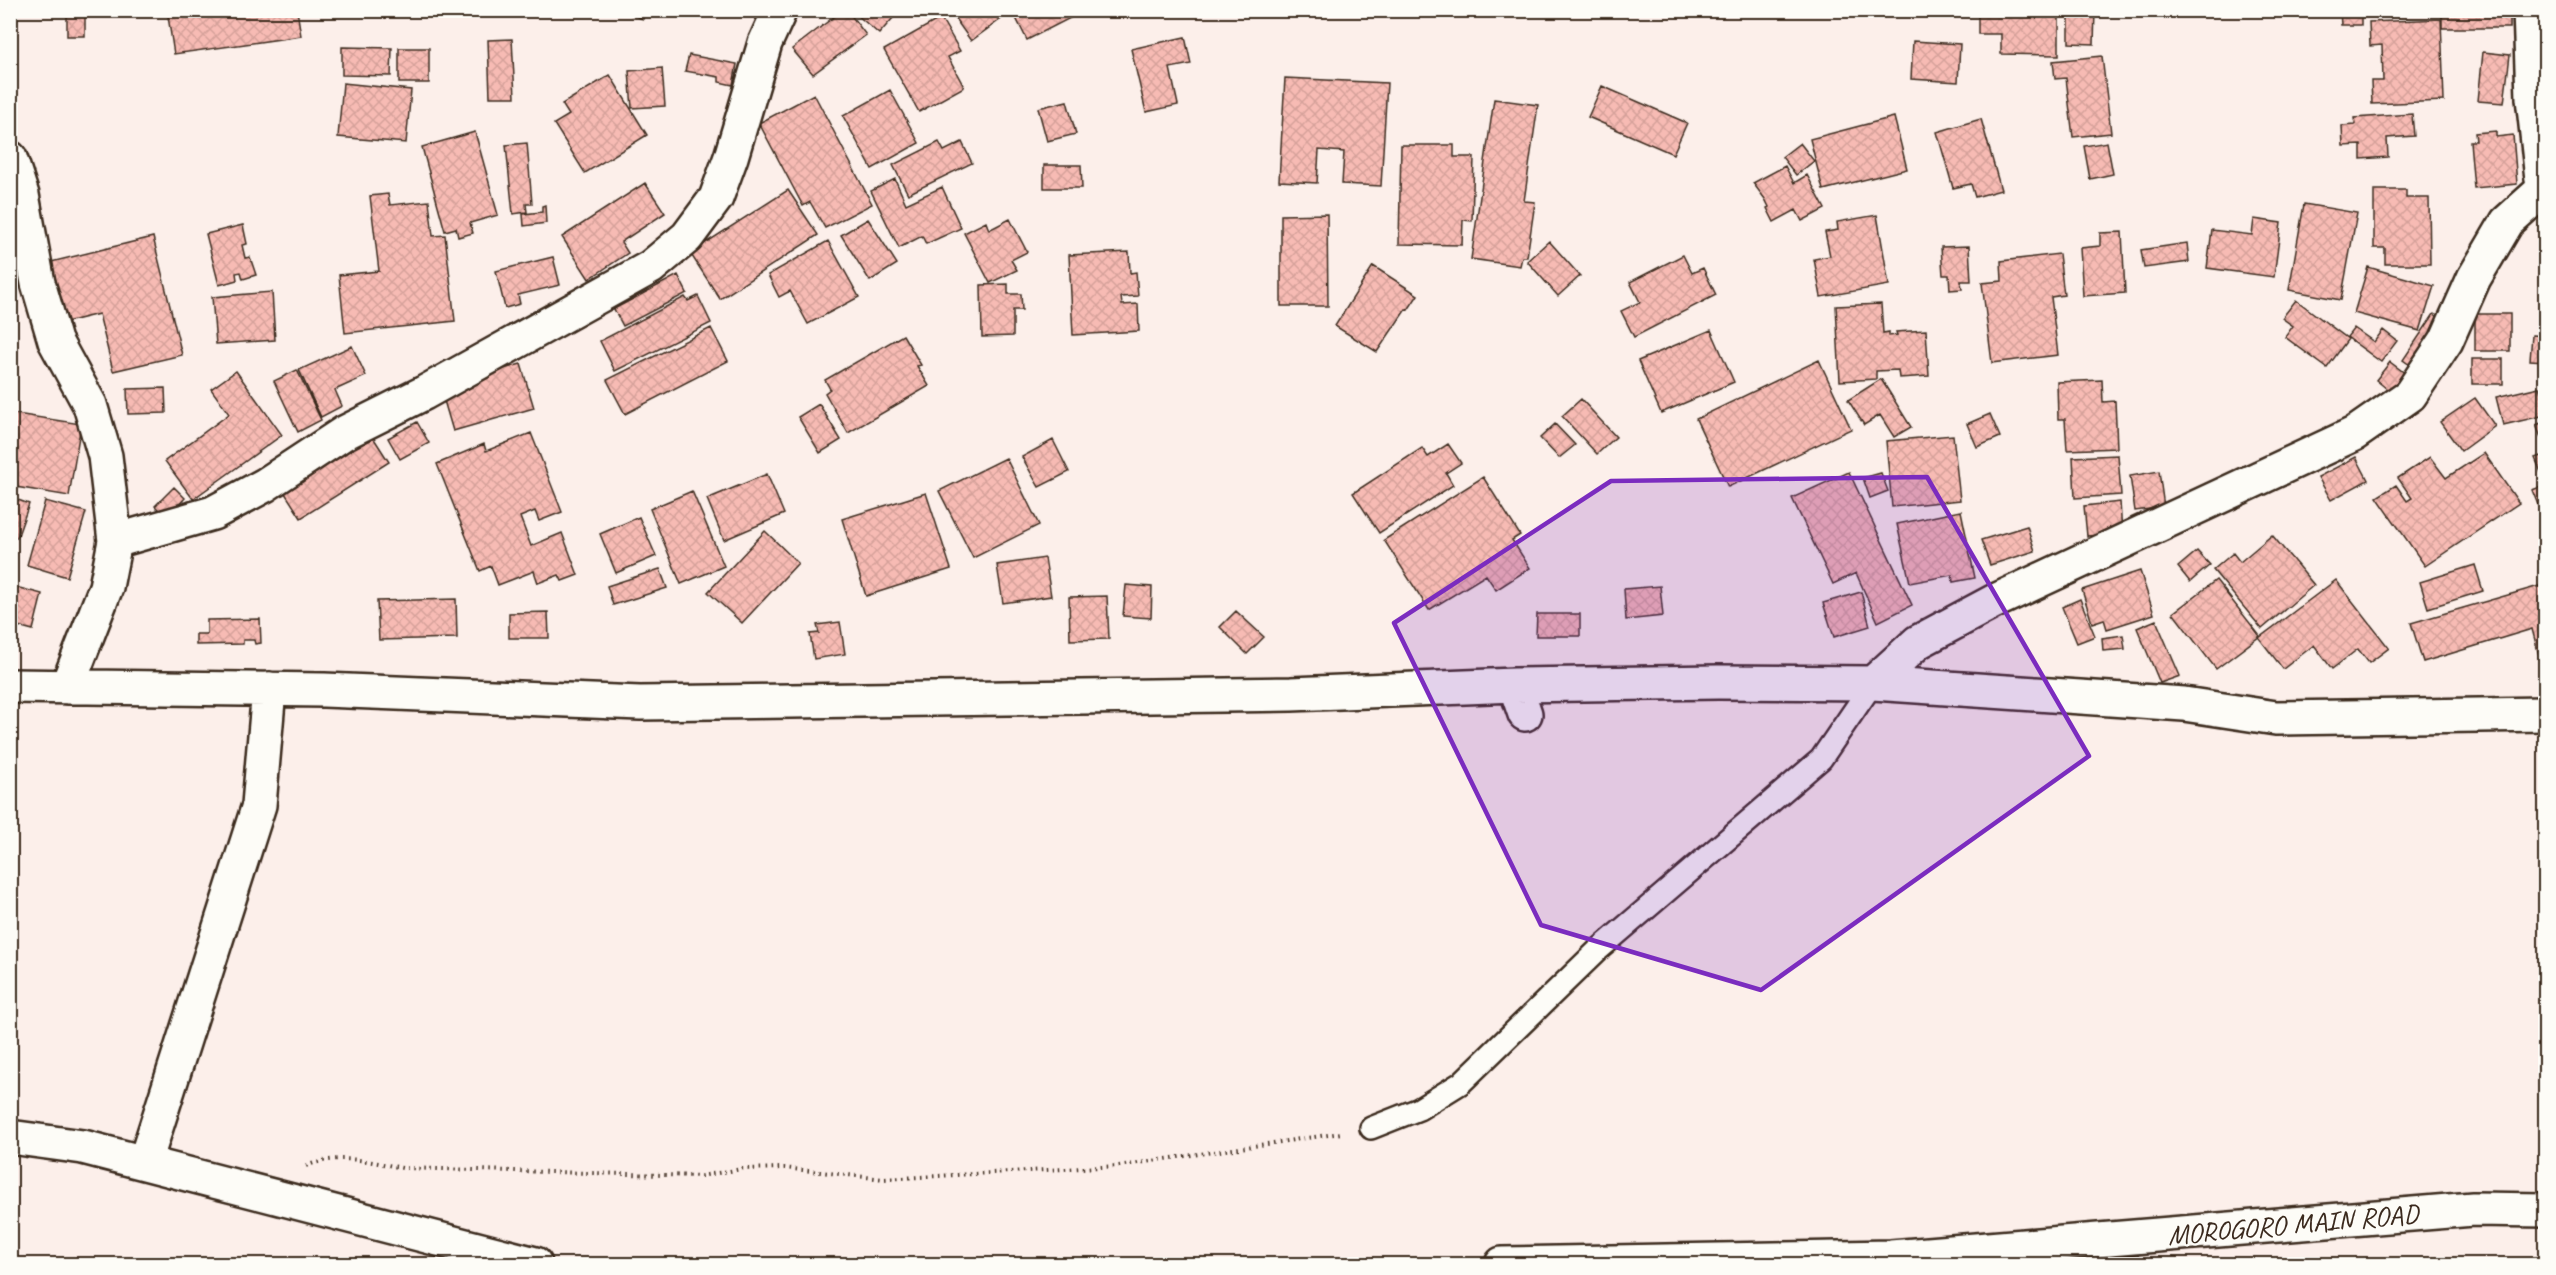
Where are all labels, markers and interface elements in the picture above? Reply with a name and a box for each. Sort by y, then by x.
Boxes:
street label: MOROGORO MAIN ROAD [2166,1195,2422,1252]

